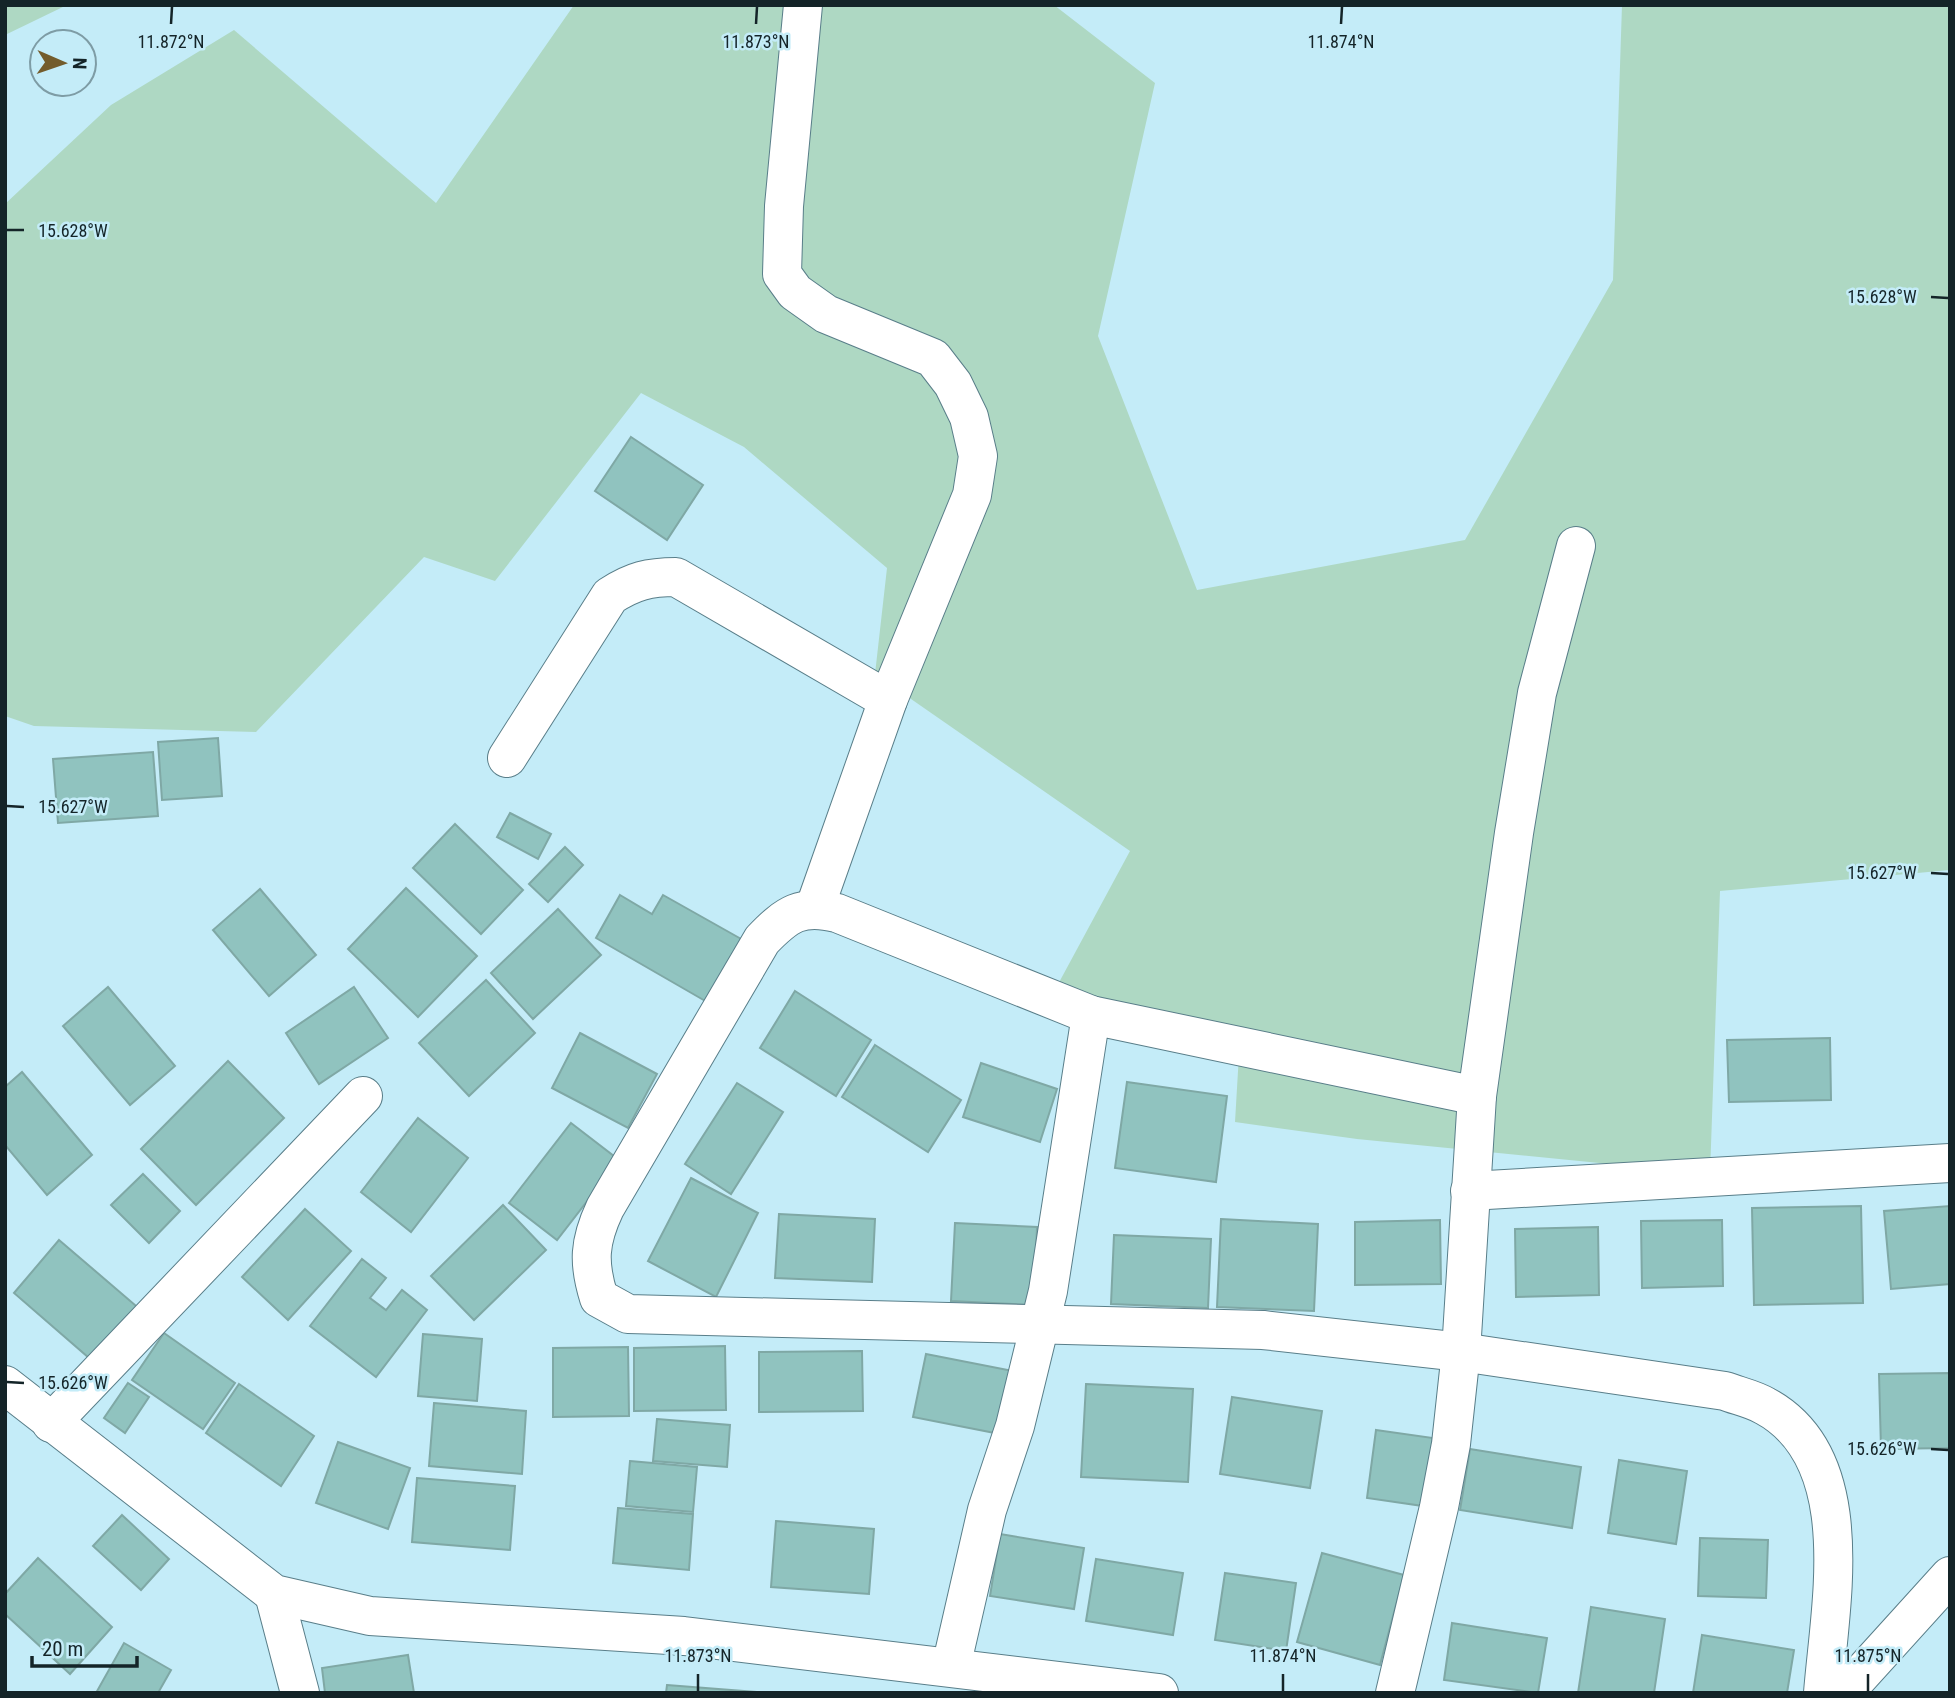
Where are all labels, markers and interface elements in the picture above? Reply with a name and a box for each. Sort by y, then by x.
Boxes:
north arrow [28,28,98,98]
text: 11.872°N [137,31,205,52]
text: 11.873°N [722,31,790,52]
text: 11.874°N [1307,31,1375,52]
text: N [68,57,91,70]
text: 15.628°W [38,220,108,241]
text: 15.628°W [1847,286,1917,307]
text: 15.627°W [38,796,108,817]
text: 15.627°W [1847,862,1917,883]
text: 15.626°W [38,1372,108,1393]
text: 15.626°W [1847,1438,1917,1459]
scale bar [32,1624,136,1668]
text: 20 m [42,1637,83,1661]
text: 11.873°N [664,1645,732,1666]
text: 11.874°N [1249,1645,1317,1666]
text: 11.875°N [1834,1645,1902,1666]

